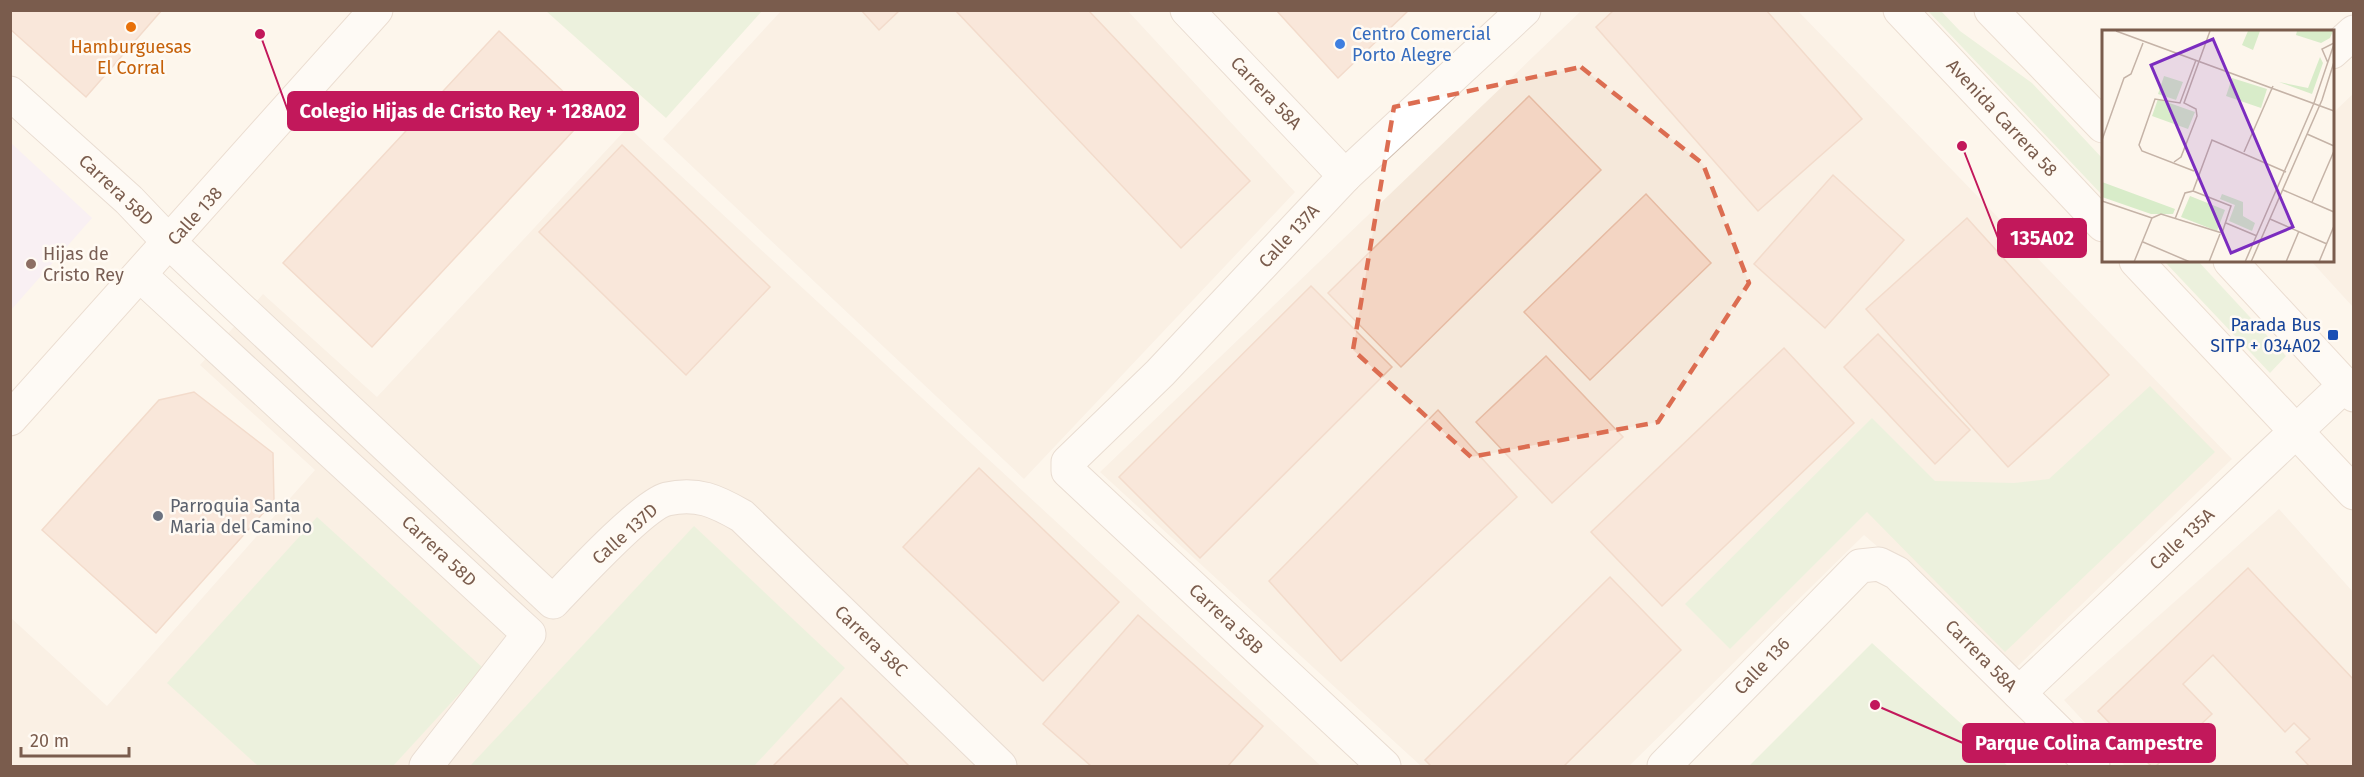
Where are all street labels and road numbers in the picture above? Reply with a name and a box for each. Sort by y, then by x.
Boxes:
street label: Carrera 58A [1226,52,1307,135]
street label: Avenida Carrera 58 [1942,55,2062,181]
street label: Carrera 58D [74,150,158,230]
street label: Calle 138 [163,182,227,250]
street label: Calle 137A [1254,199,1324,272]
street label: Calle 137D [588,499,662,569]
street label: Calle 135A [2145,503,2219,575]
street label: Carrera 58D [397,511,481,591]
street label: Carrera 58B [1184,579,1268,659]
street label: Carrera 58C [830,601,912,681]
street label: Carrera 58A [1940,615,2022,697]
street label: Calle 136 [1729,633,1795,699]

